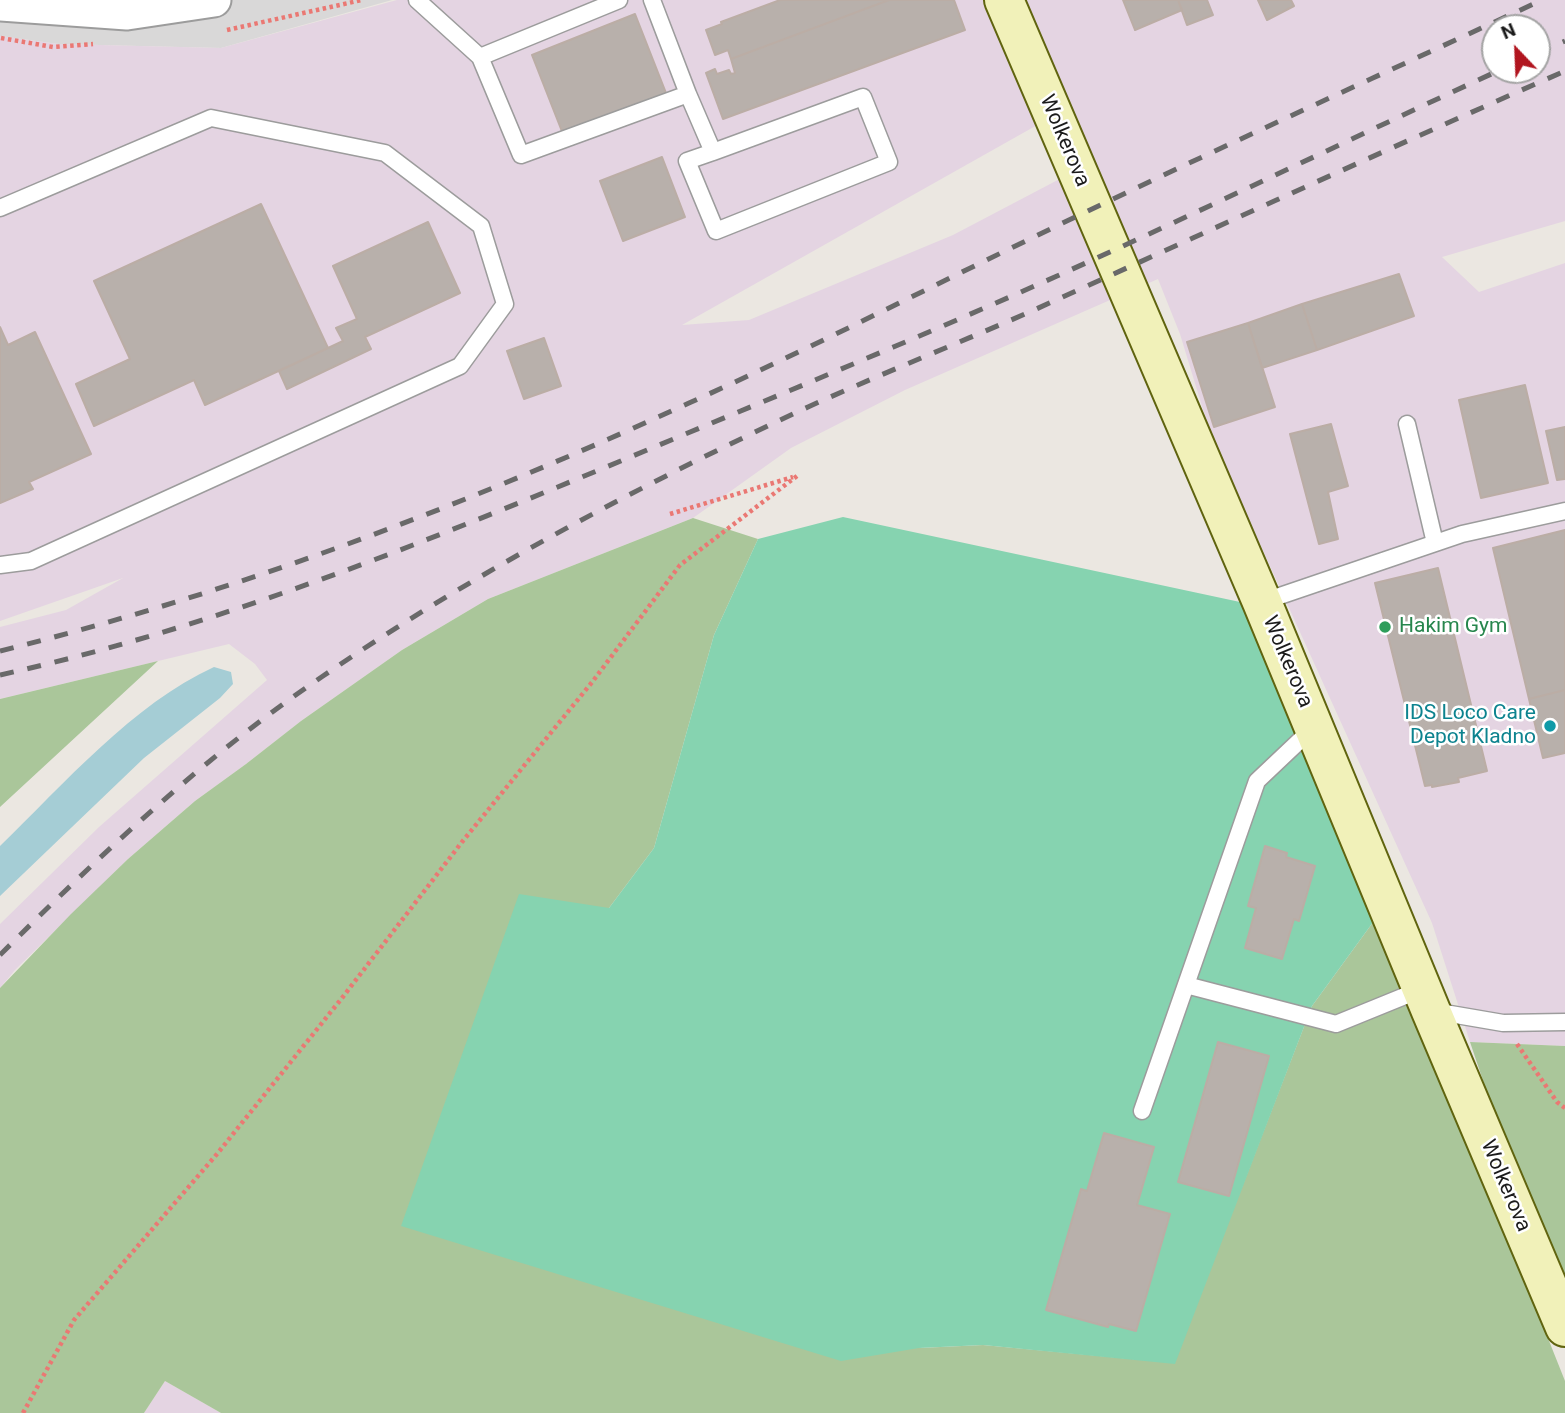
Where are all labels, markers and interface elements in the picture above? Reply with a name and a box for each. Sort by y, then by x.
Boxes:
north arrow [1481,14,1551,84]
text: N [1498,18,1519,44]
street label: Wolkerova [1033,91,1095,191]
street label: Wolkerova [1256,612,1318,712]
place label: Hakim Gym [1399,614,1507,640]
marker: Hakim Gym [1377,619,1393,635]
place label: IDS Loco Care Depot Kladno [1404,701,1536,751]
marker: IDS Loco Care Depot Kladno [1542,718,1558,734]
street label: Wolkerova [1474,1136,1536,1236]

